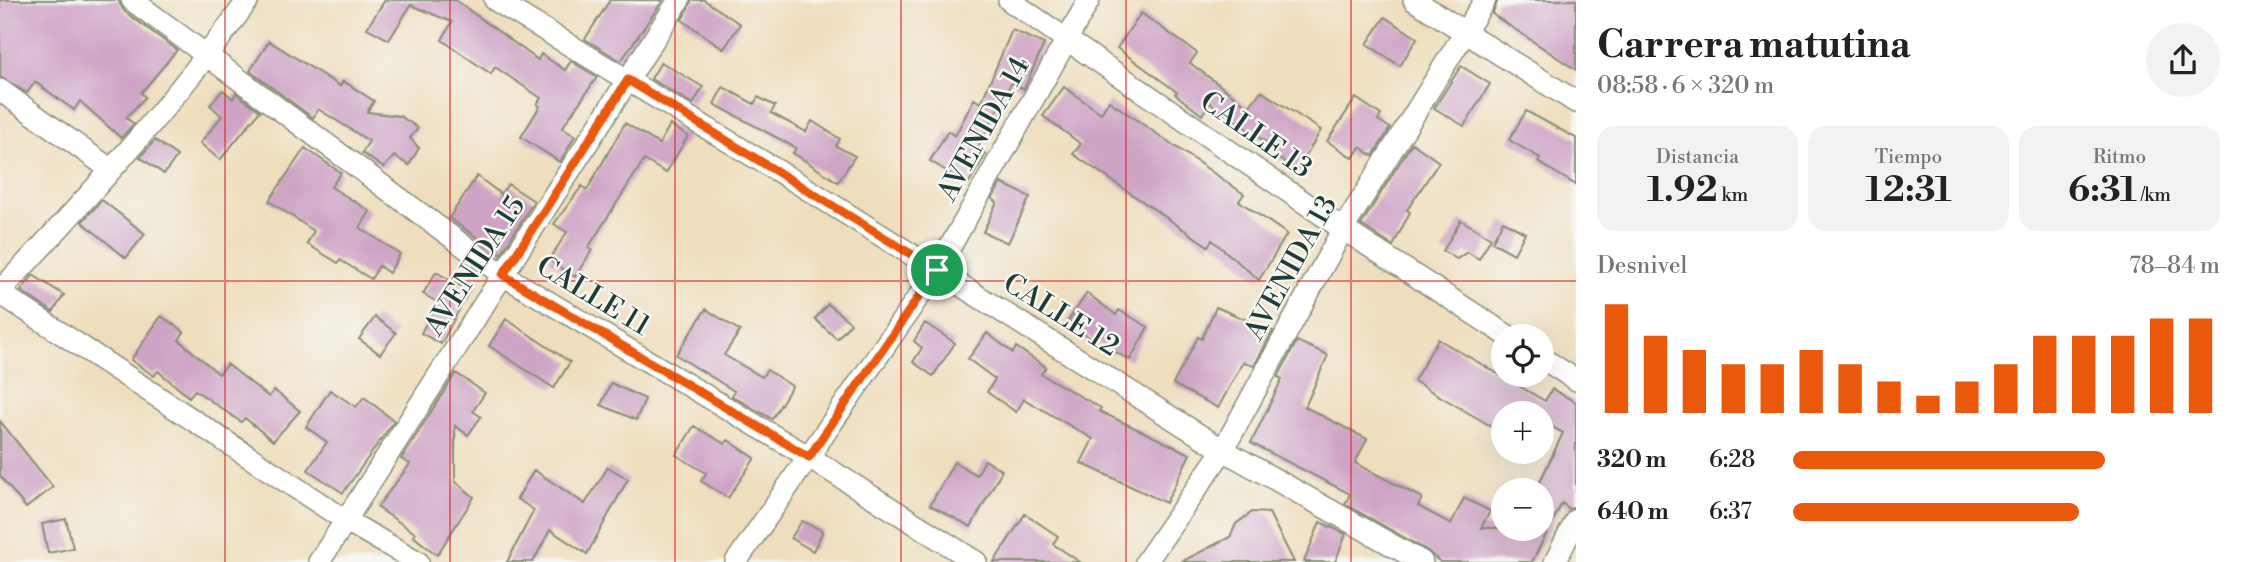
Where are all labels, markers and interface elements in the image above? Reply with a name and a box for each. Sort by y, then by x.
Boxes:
text: Carrera matutina [1597,22,1911,69]
button: share [2146,23,2220,97]
street label: AVENIDA 14 [929,51,1038,208]
text: 08:58 · 6 × 320 m [1597,72,1774,100]
street label: CALLE 13 [1193,84,1319,186]
text: Distancia [1656,145,1739,169]
text: Tiempo [1875,145,1942,169]
text: Ritmo [2093,145,2146,169]
text: 1.92 [1647,169,1718,212]
text: 12:31 [1866,169,1952,212]
text: 6:31 [2068,169,2137,212]
text: km [1718,183,1748,207]
text: /km [2137,183,2171,207]
street label: AVENIDA 15 [416,190,533,343]
street label: AVENIDA 13 [1237,190,1345,347]
pin [907,240,967,300]
street label: CALLE 11 [530,248,656,344]
icon: arrive [918,251,956,289]
text: Desnivel [1597,252,1687,280]
text: 78–84 m [2129,252,2220,280]
street label: CALLE 12 [997,266,1125,364]
map controls [1491,324,1554,541]
button: locate [1491,324,1554,387]
button: + [1491,401,1554,464]
text: 320 m [1597,446,1667,474]
text: 6:28 [1709,446,1755,474]
button: − [1491,478,1554,541]
text: 640 m [1597,498,1669,526]
text: 6:37 [1709,498,1752,526]

